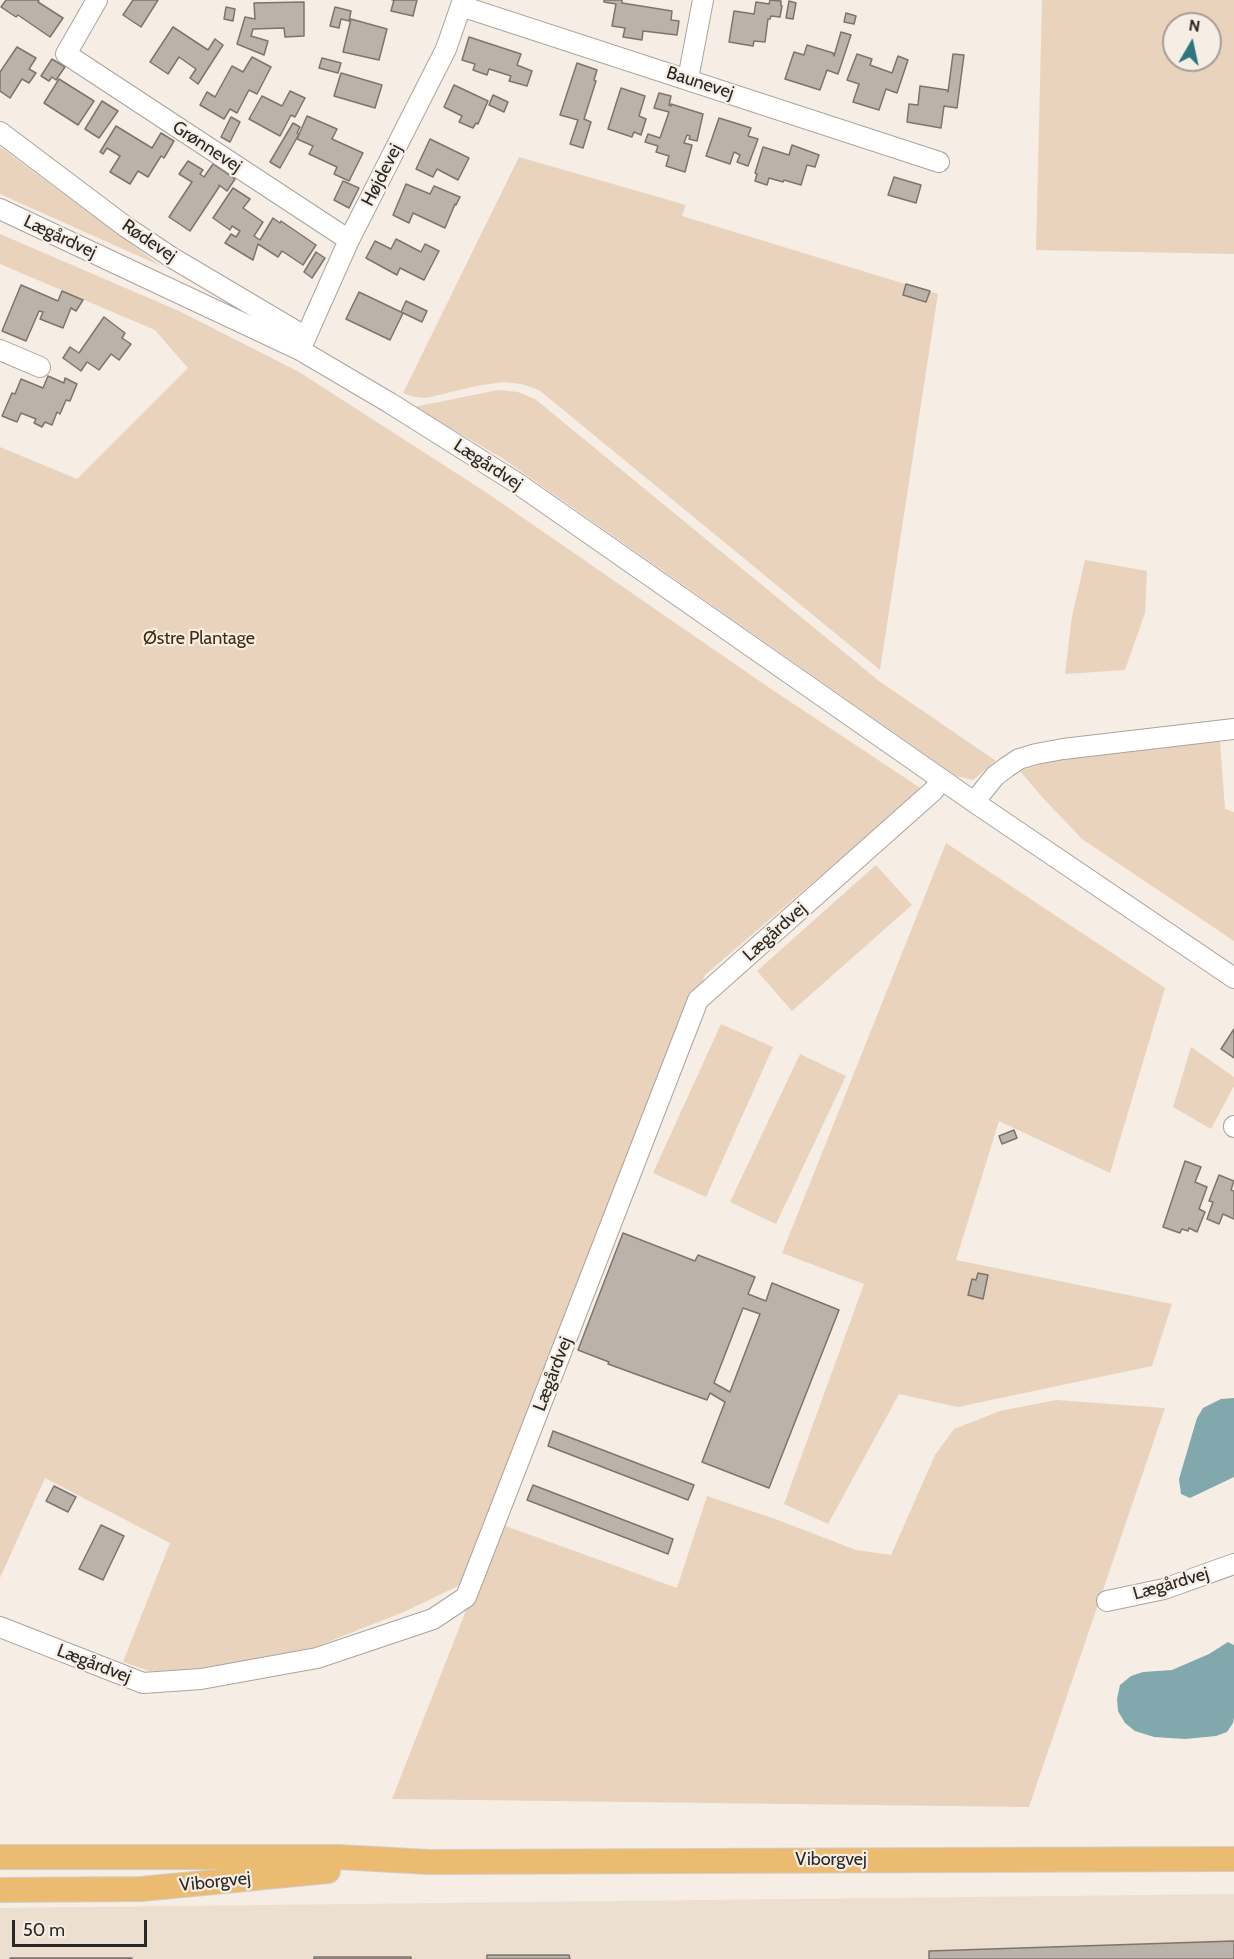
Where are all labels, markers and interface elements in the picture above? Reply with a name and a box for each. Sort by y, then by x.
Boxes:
north arrow [1162,12,1222,72]
text: N [1188,15,1202,36]
street label: Baunevej [663,62,737,104]
street label: Grønnevej [168,117,246,177]
street label: Højdevej [357,140,407,210]
street label: Lægårdvej [20,211,100,263]
street label: Rødevej [118,215,180,267]
street label: Lægårdvej [449,435,527,495]
park label: Østre Plantage [143,628,255,650]
street label: Lægårdvej [739,898,811,966]
street label: Lægårdvej [529,1334,577,1414]
street label: Lægårdvej [1131,1563,1211,1605]
street label: Lægårdvej [54,1640,134,1688]
street label: Viborgvej [795,1849,867,1871]
street label: Viborgvej [178,1868,252,1896]
scale bar [15,1908,150,1946]
text: 50 m [23,1919,65,1941]

